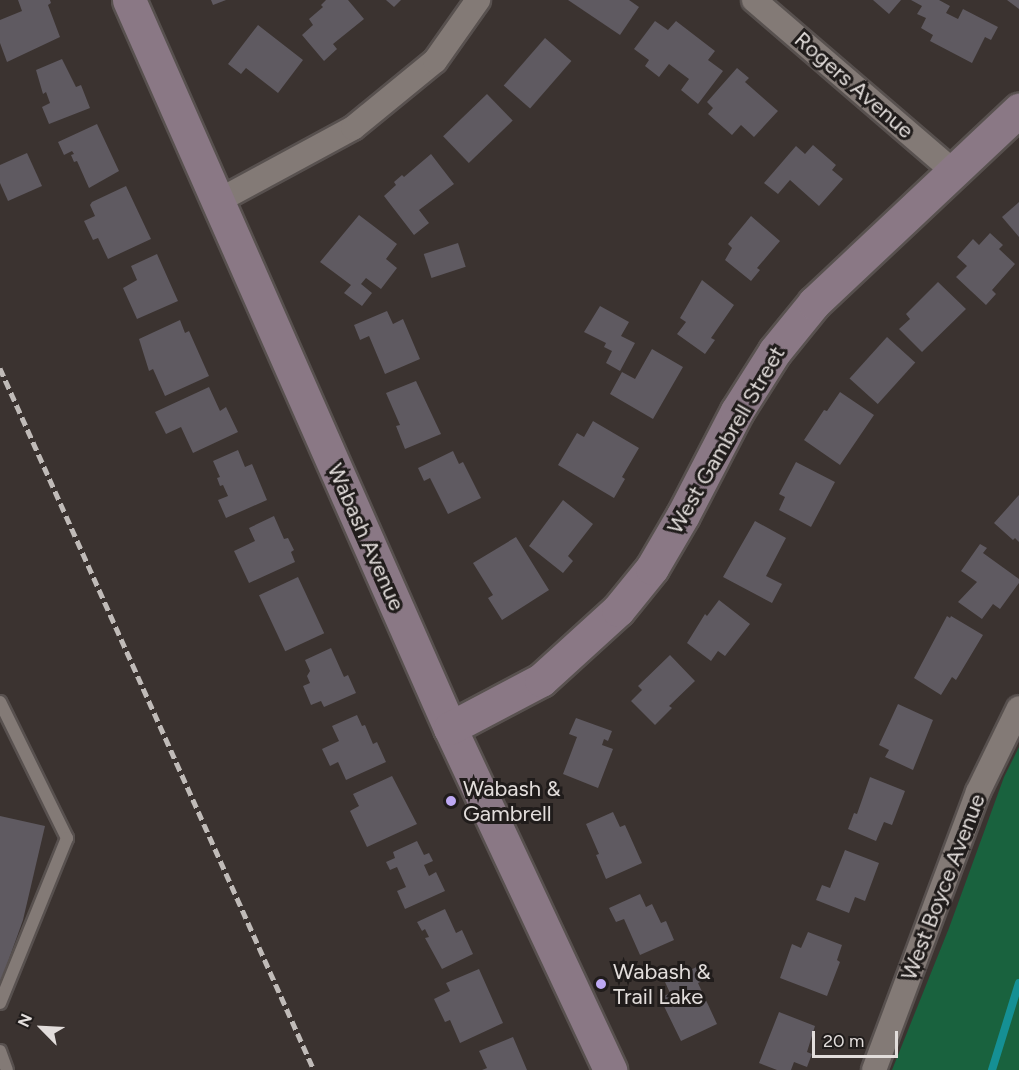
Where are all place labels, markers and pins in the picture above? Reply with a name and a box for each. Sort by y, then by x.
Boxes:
place label: Wabash & Gambrell [463,775,561,826]
marker: Wabash & Gambrell [444,794,458,808]
place label: Wabash & Trail Lake [613,958,711,1010]
marker: Wabash & Trail Lake [594,977,608,991]

